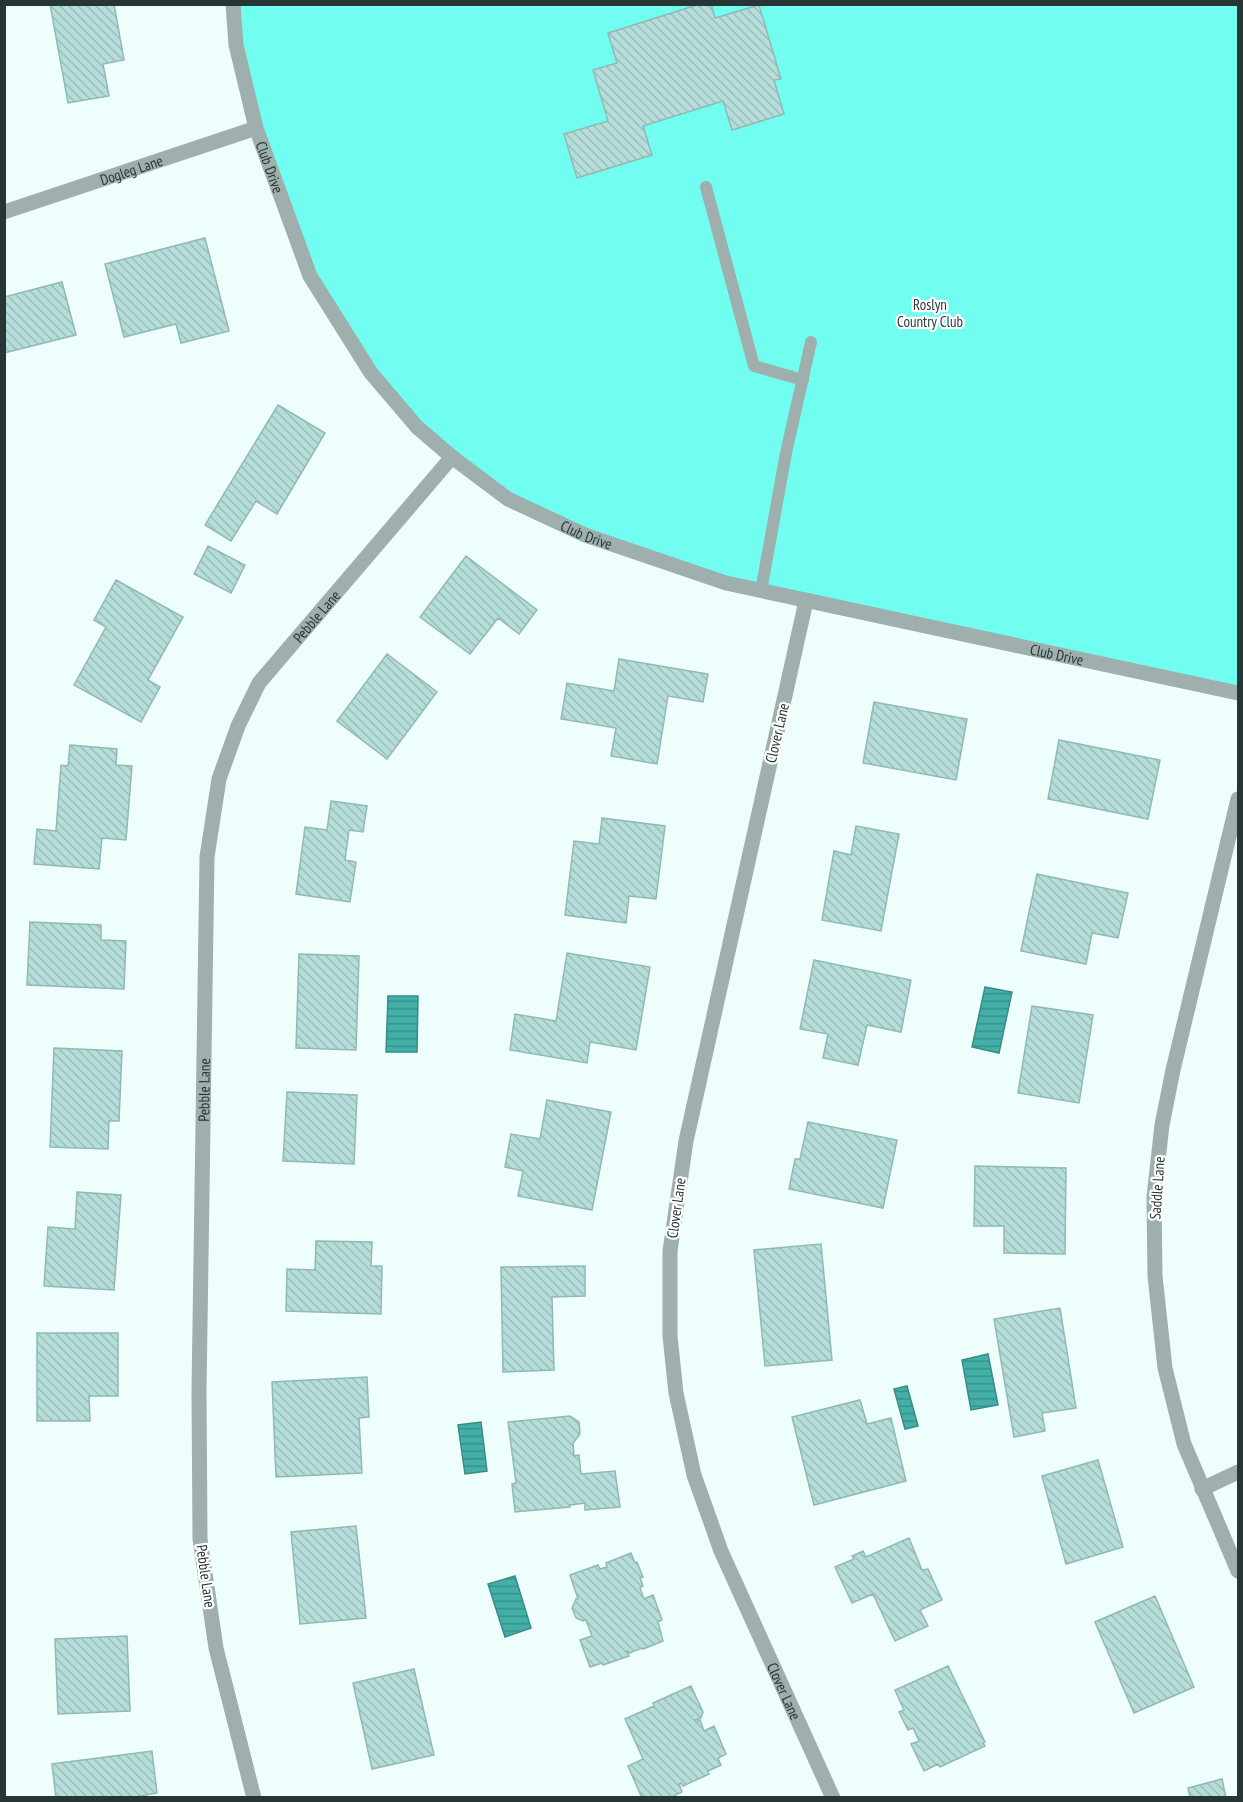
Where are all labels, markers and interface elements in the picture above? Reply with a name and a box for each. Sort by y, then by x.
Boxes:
street label: Club Drive [252,138,288,196]
street label: Dogleg Lane [97,150,165,189]
park label: Roslyn Country Club [897,295,963,331]
street label: Club Drive [558,516,615,553]
street label: Pebble Lane [288,586,344,646]
street label: Club Drive [1029,639,1085,669]
street label: Clover Lane [761,701,793,765]
street label: Pebble Lane [194,1058,213,1122]
street label: Saddle Lane [1145,1156,1169,1220]
street label: Clover Lane [662,1177,690,1239]
street label: Pebble Lane [192,1543,220,1609]
street label: Clover Lane [763,1659,806,1723]

